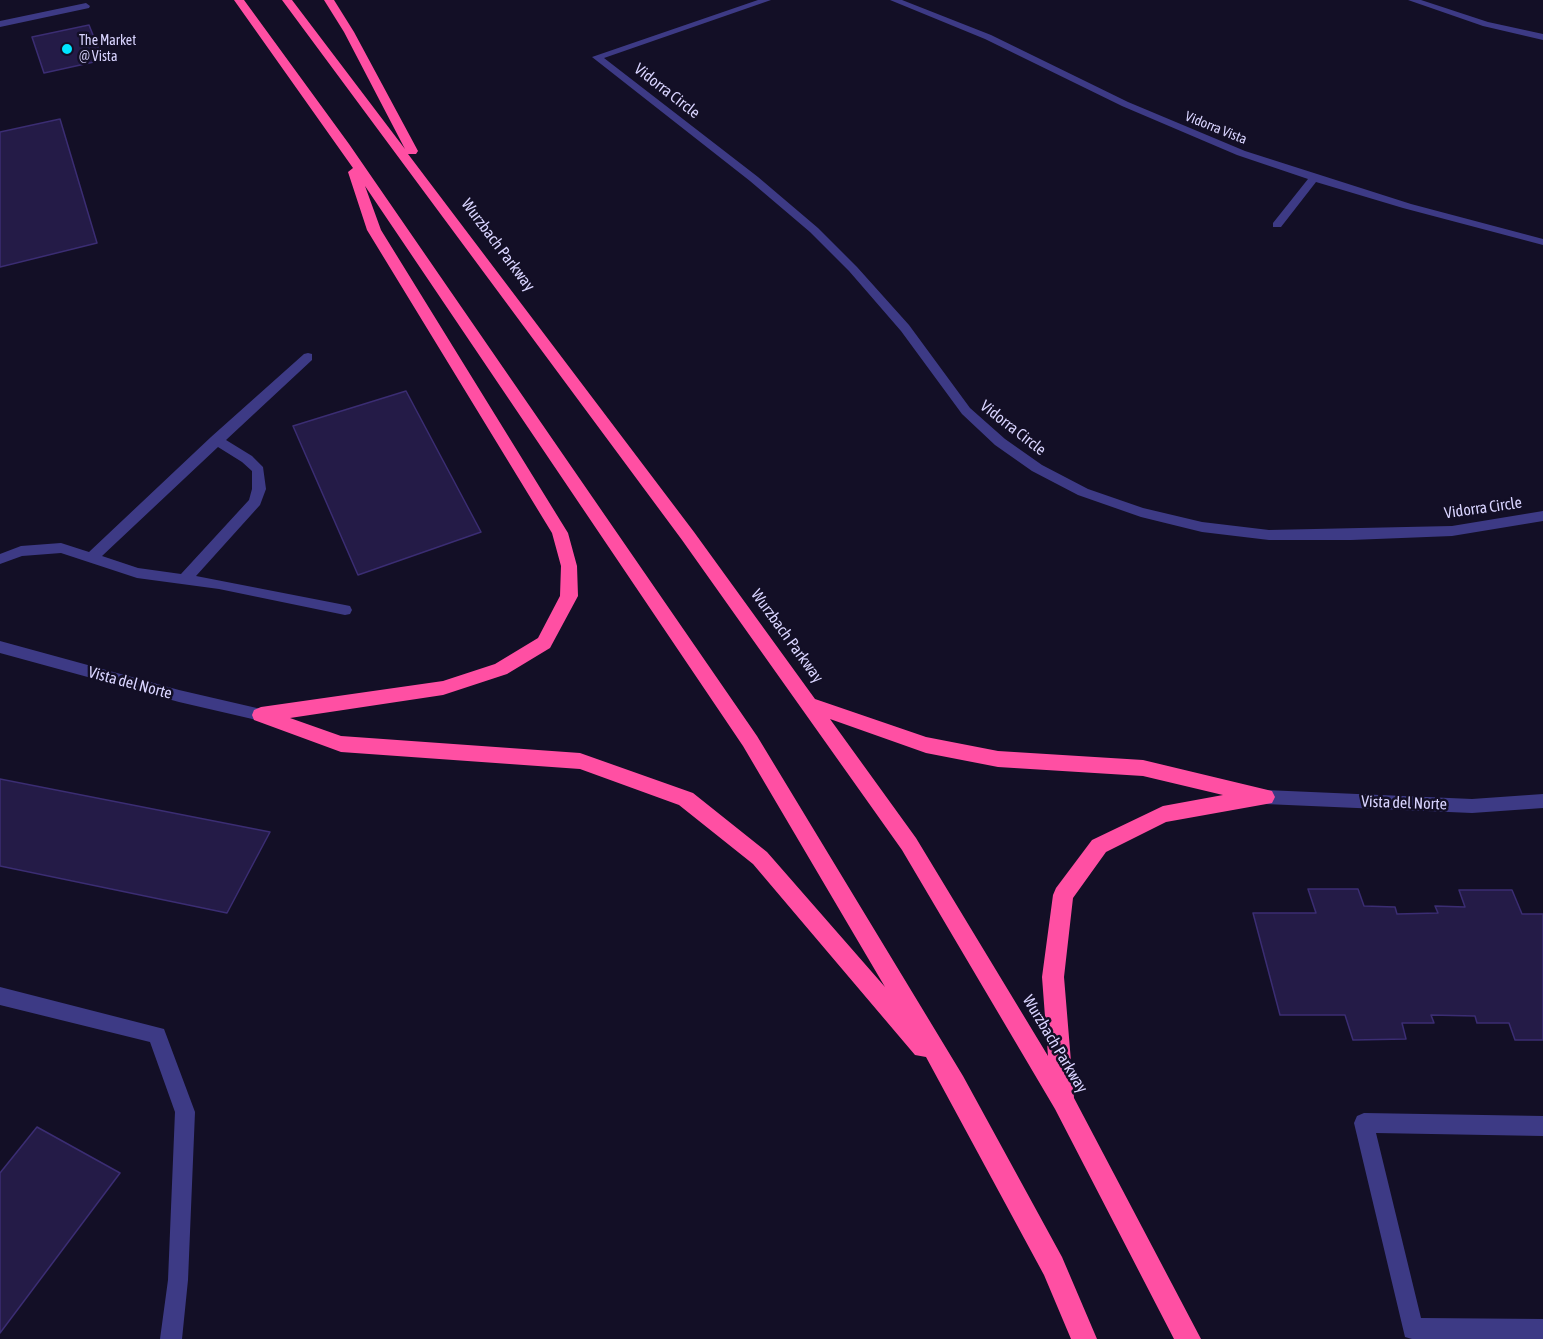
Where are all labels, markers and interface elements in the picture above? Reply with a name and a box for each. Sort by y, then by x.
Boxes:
place label: The Market @ Vista [79,33,136,66]
marker: The Market @ Vista [60,42,74,56]
street label: Vidorra Circle [630,59,704,123]
street label: Vidorra Vista [1183,108,1249,148]
street label: Wurzbach Parkway [457,195,539,295]
street label: Vidorra Circle [976,396,1050,460]
street label: Vidorra Circle [1443,493,1523,523]
street label: Wurzbach Parkway [747,586,827,686]
street label: Vista del Norte [86,663,174,703]
street label: Vista del Norte [1361,792,1447,814]
street label: Wurzbach Parkway [1018,992,1092,1096]

